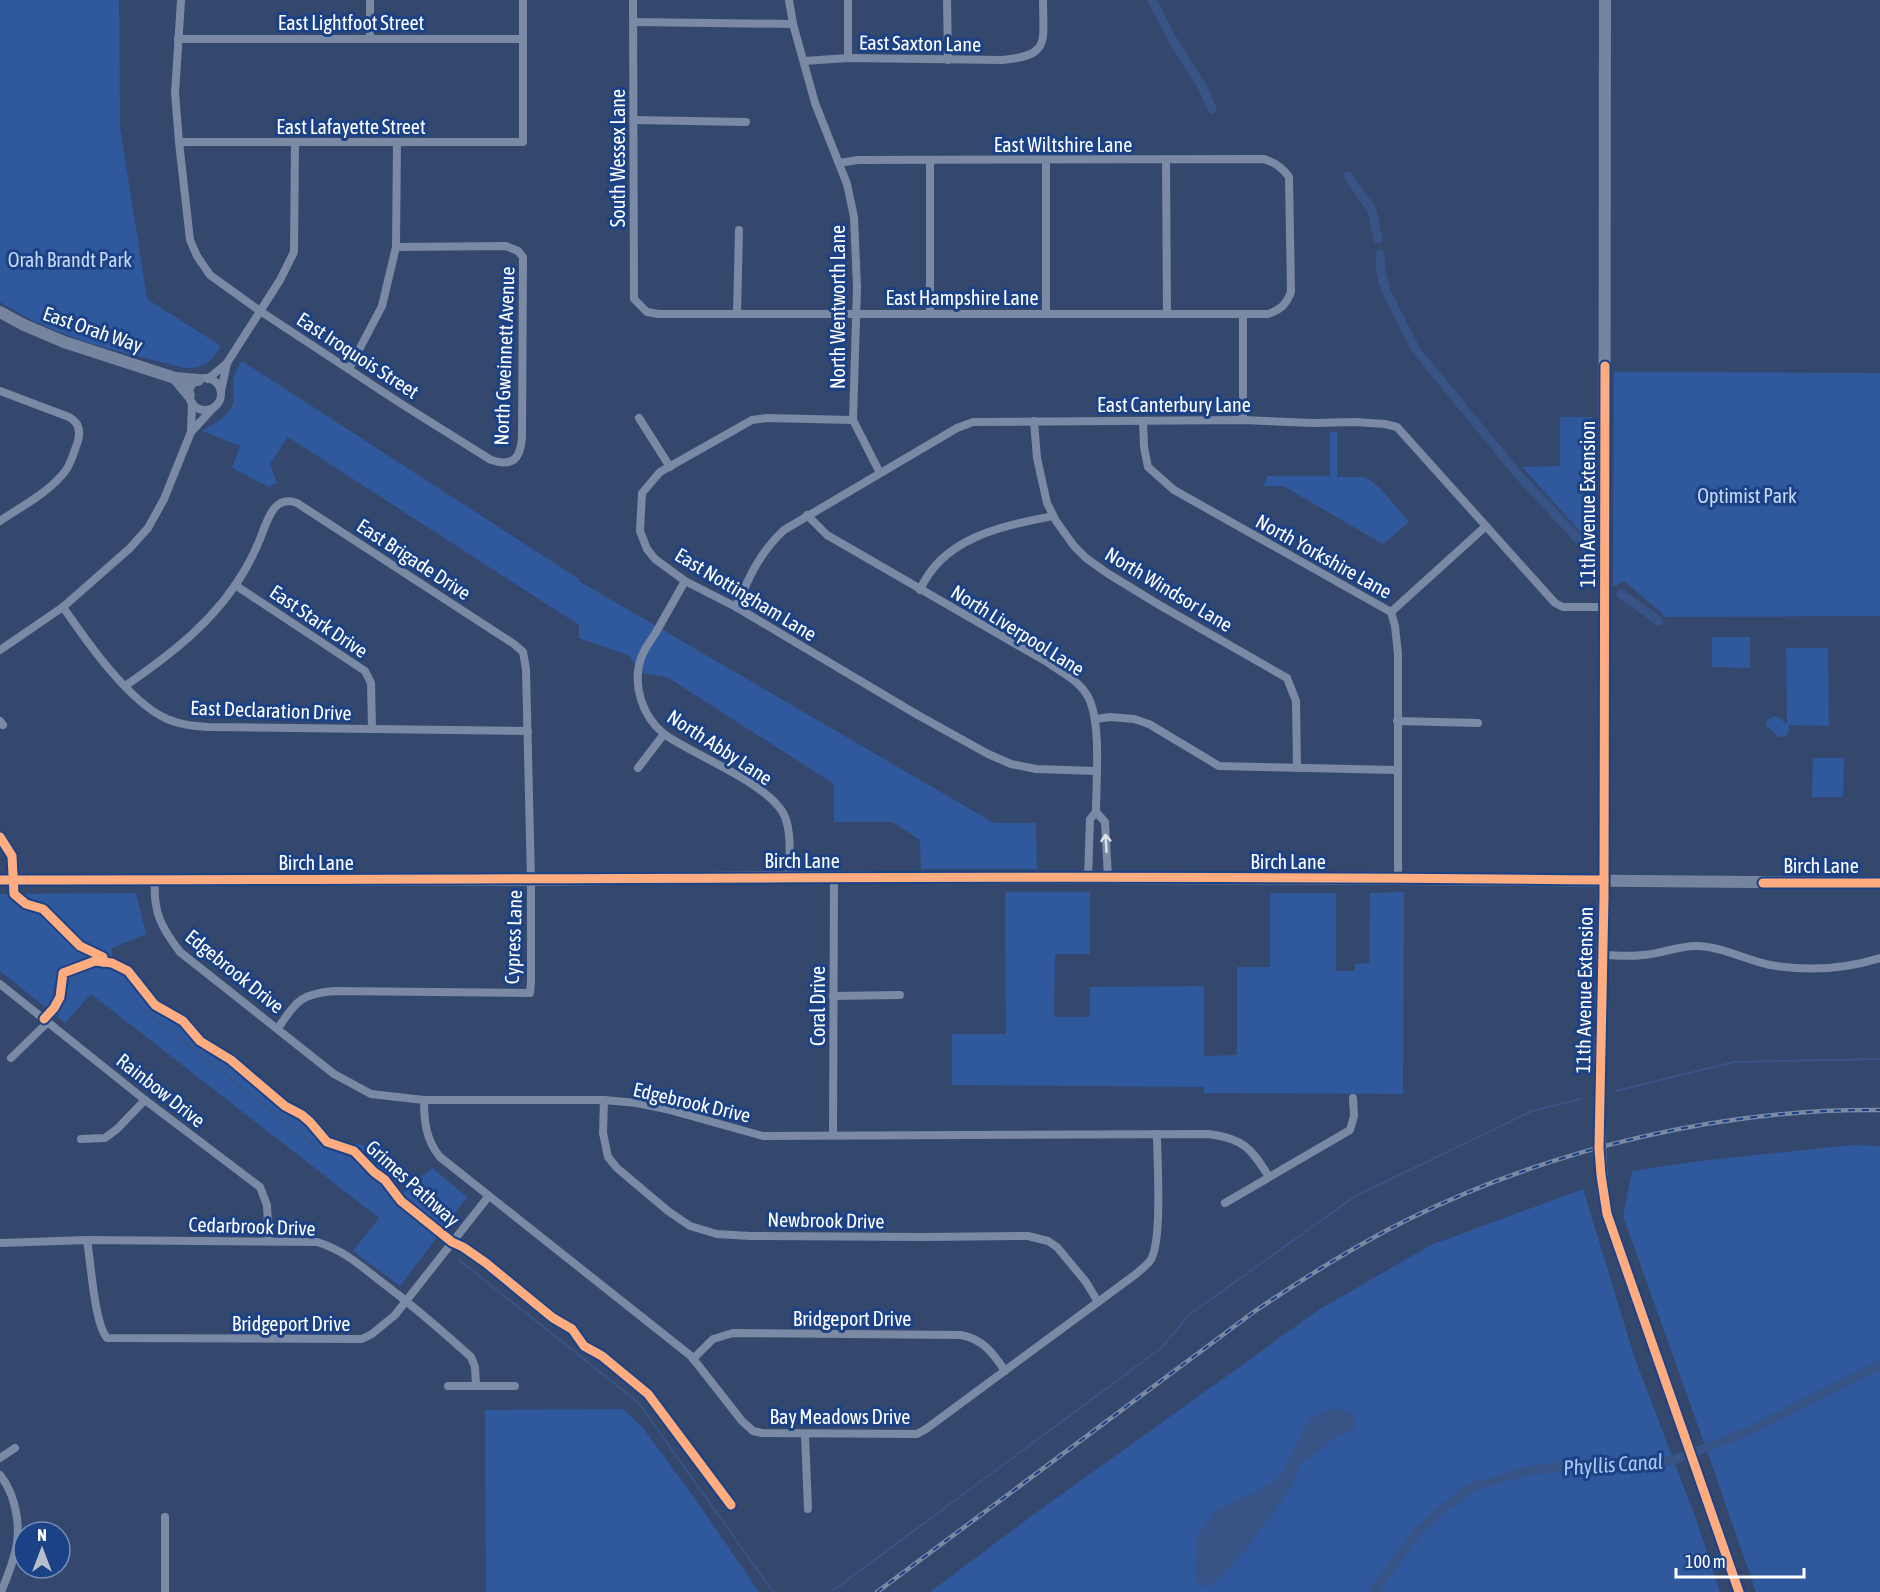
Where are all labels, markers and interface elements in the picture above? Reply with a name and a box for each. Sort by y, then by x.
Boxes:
street label: East Lightfoot Street [278,11,424,34]
street label: East Saxton Lane [859,30,981,56]
street label: South Wessex Lane [606,89,629,227]
street label: East Lafayette Street [276,115,426,138]
street label: East Wiltshire Lane [994,133,1132,156]
street label: North Wentworth Lane [826,225,849,389]
park label: Orah Brandt Park [8,248,132,271]
street label: North Gweinnett Avenue [489,266,519,446]
street label: East Hampshire Lane [885,286,1039,309]
street label: East Orah Way [40,301,146,357]
street label: East Iroquois Street [293,307,423,403]
street label: East Canterbury Lane [1097,393,1251,416]
street label: 11th Avenue Extension [1576,421,1599,587]
park label: Optimist Park [1697,484,1797,507]
street label: North Yorkshire Lane [1252,509,1396,603]
street label: East Brigade Drive [353,514,475,604]
street label: North Windsor Lane [1101,542,1237,636]
street label: East Nottingham Lane [671,543,821,645]
street label: East Stark Drive [266,580,372,662]
street label: North Liverpool Lane [947,580,1089,680]
street label: East Declaration Drive [190,696,352,724]
street label: North Abby Lane [663,705,777,789]
one-way arrow [1101,834,1112,854]
street label: Birch Lane [764,849,840,872]
street label: Birch Lane [1250,850,1326,873]
street label: Birch Lane [278,851,354,874]
street label: Birch Lane [1783,854,1859,877]
street label: Cypress Lane [500,889,526,985]
street label: 11th Avenue Extension [1571,906,1597,1074]
street label: Edgebrook Drive [181,924,289,1018]
street label: Coral Drive [806,966,829,1046]
street label: Rainbow Drive [112,1048,210,1132]
street label: Edgebrook Drive [631,1077,753,1127]
street label: Grimes Pathway [362,1135,464,1231]
street label: Newbrook Drive [767,1207,885,1233]
street label: Cedarbrook Drive [188,1212,316,1240]
street label: Bridgeport Drive [793,1307,911,1330]
street label: Bridgeport Drive [232,1312,350,1335]
street label: Bay Meadows Drive [770,1405,910,1428]
water label: Phyllis Canal [1562,1449,1664,1479]
north arrow [12,1520,72,1580]
text: N [37,1526,47,1544]
scale bar [1676,1541,1804,1579]
text: 100 m [1685,1551,1726,1572]

